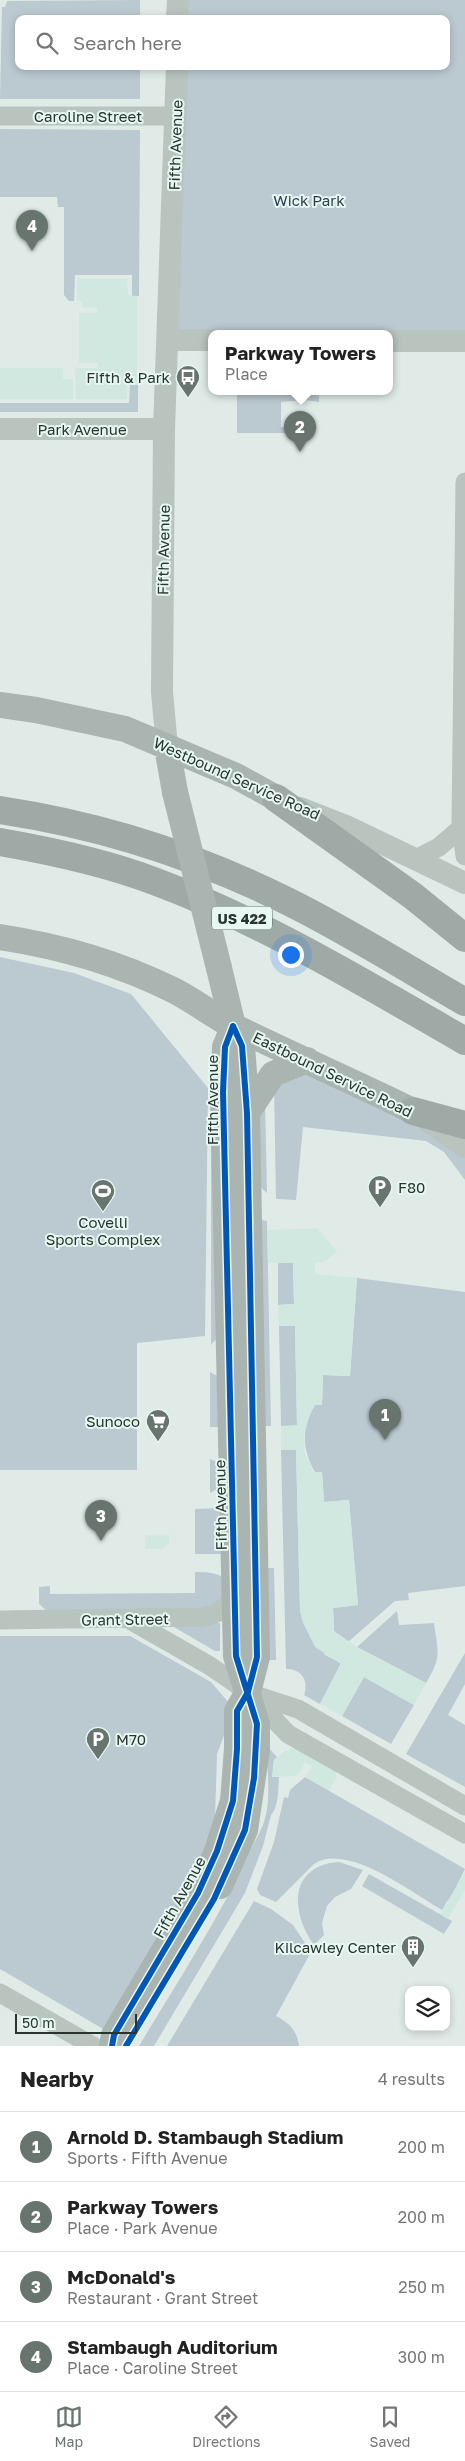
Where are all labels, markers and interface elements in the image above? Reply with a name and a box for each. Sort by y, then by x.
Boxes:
search box [15,15,450,70]
icon: search [33,29,61,57]
text: Search here [73,31,182,54]
street label: Fifth Avenue [164,99,186,191]
street label: Caroline Street [34,107,142,125]
park label: Wick Park [273,191,345,209]
pin: 4 [16,210,48,251]
popup [208,330,393,395]
text: Parkway Towers [225,341,376,364]
bus stop icon: Fifth & Park [175,364,201,398]
text: Place [225,364,267,384]
place label: Fifth & Park [86,368,171,386]
pin: 2 [284,411,316,452]
street label: Park Avenue [37,420,127,438]
street label: Fifth Avenue [153,504,173,595]
street label: Westbound Service Road [151,733,323,823]
road number: US 422 [212,906,272,930]
your location [278,942,304,968]
street label: Eastbound Service Road [250,1027,416,1121]
street label: Fifth Avenue [203,1054,221,1145]
parking icon: F80 [367,1174,393,1208]
sports icon: Covelli Sports Complex [90,1178,116,1212]
place label: F80 [398,1178,425,1196]
place label: Covelli Sports Complex [46,1213,160,1248]
pin: 1 [369,1399,401,1440]
supermarket icon: Sunoco [145,1408,171,1442]
place label: Sunoco [86,1412,140,1430]
street label: Fifth Avenue [210,1459,230,1550]
pin: 3 [85,1500,117,1541]
street label: Grant Street [81,1609,169,1629]
parking icon: M70 [85,1726,111,1760]
place label: M70 [116,1730,146,1748]
street label: Fifth Avenue [149,1853,209,1941]
building icon: Kilcawley Center [400,1934,426,1968]
place label: Kilcawley Center [275,1938,396,1956]
map controls [405,1986,450,2031]
button: layers [405,1986,450,2031]
scale bar [15,2011,138,2034]
text: 50 m [22,2014,55,2031]
text: Nearby [20,2066,94,2092]
text: 4 results [378,2069,445,2089]
text: Arnold D. Stambaugh Stadium [67,2125,343,2148]
text: 1 [32,2137,40,2157]
text: 200 m [398,2137,445,2157]
text: Sports · Fifth Avenue [67,2148,227,2168]
text: Parkway Towers [67,2195,218,2218]
text: 2 [31,2207,41,2227]
text: 200 m [398,2207,445,2227]
text: Place · Park Avenue [67,2218,218,2238]
text: McDonald's [67,2265,176,2288]
text: 3 [31,2277,41,2297]
text: 250 m [398,2277,445,2297]
text: Restaurant · Grant Street [67,2288,258,2308]
text: Stambaugh Auditorium [67,2335,278,2358]
text: 4 [31,2347,41,2367]
text: 300 m [398,2347,445,2367]
text: Place · Caroline Street [67,2358,238,2378]
tab: Map [55,2403,83,2450]
tab: Directions [192,2403,261,2450]
tab: Saved [370,2403,410,2450]

